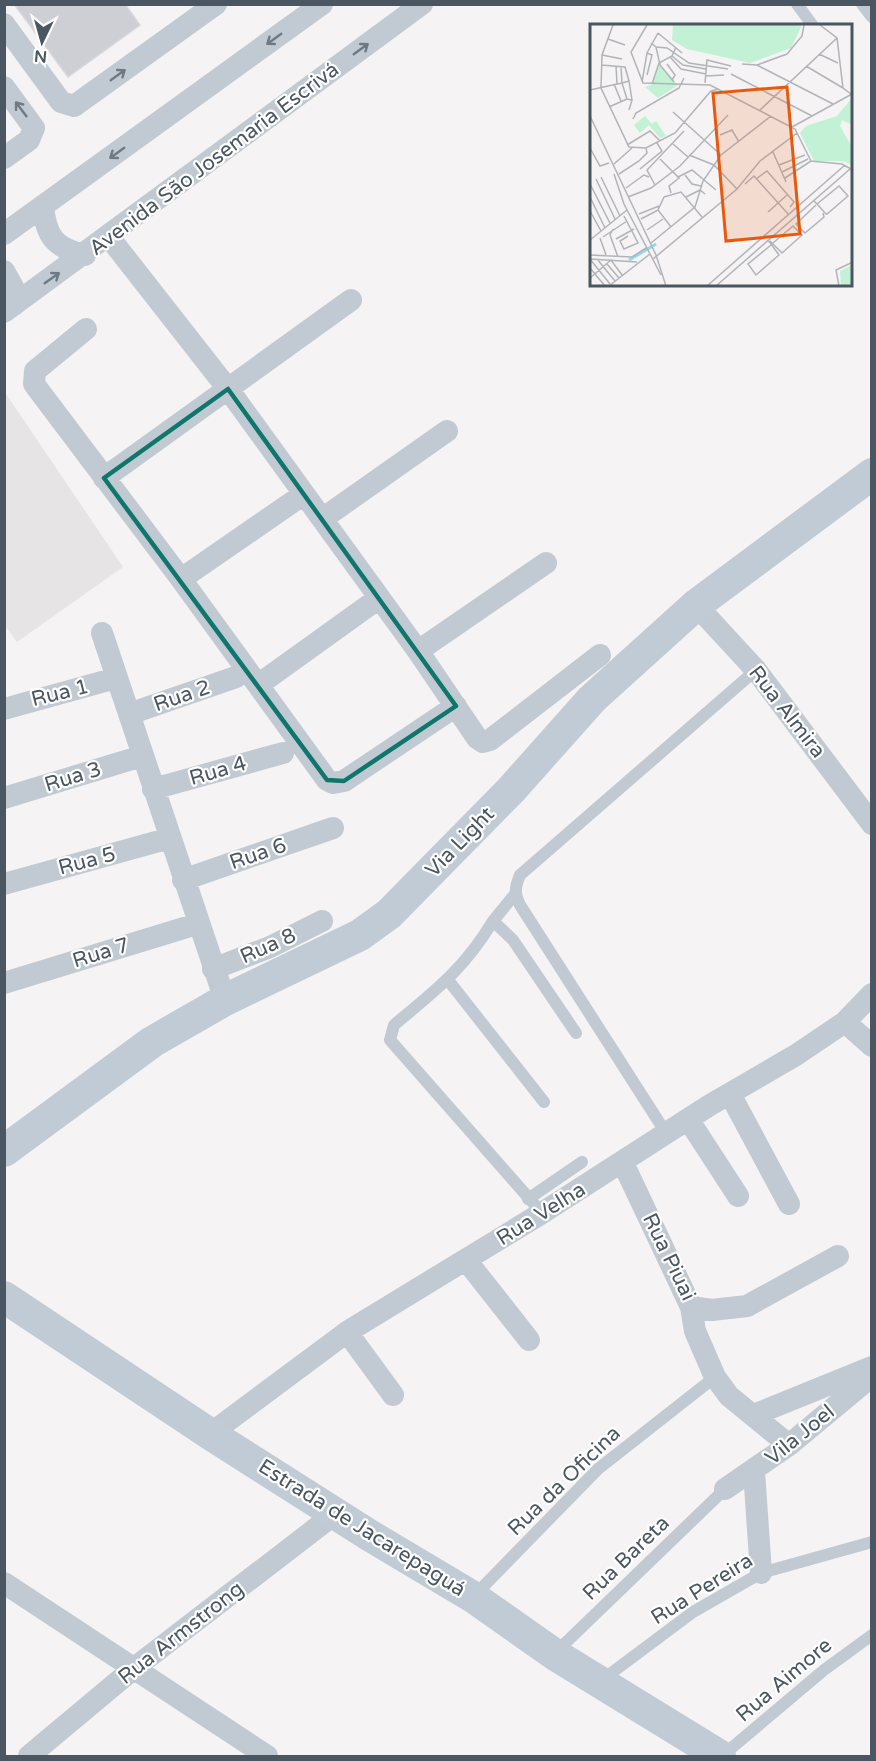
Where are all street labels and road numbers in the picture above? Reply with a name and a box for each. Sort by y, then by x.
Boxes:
street label: Avenida São Josemaria Escrivá [84,57,344,261]
street label: Rua Almira [743,661,831,763]
street label: Rua 1 [29,674,91,712]
street label: Rua 2 [150,675,214,717]
street label: Rua 4 [187,751,249,791]
street label: Rua 3 [42,757,104,797]
street label: Via Light [420,802,500,882]
street label: Rua 6 [226,833,290,875]
street label: Rua 5 [56,841,118,881]
street label: Rua 8 [236,923,300,969]
street label: Rua 7 [70,933,132,973]
street label: Rua Velha [492,1177,590,1251]
street label: Rua Piuai [637,1209,701,1305]
street label: Vila Joel [760,1400,840,1470]
street label: Rua da Oficina [502,1421,626,1541]
street label: Estrada de Jacarepaguá [254,1454,470,1602]
street label: Rua Bareta [577,1511,675,1605]
street label: Rua Pereira [646,1548,758,1630]
street label: Rua Armstrong [113,1576,249,1690]
street label: Rua Aimore [731,1633,837,1727]

